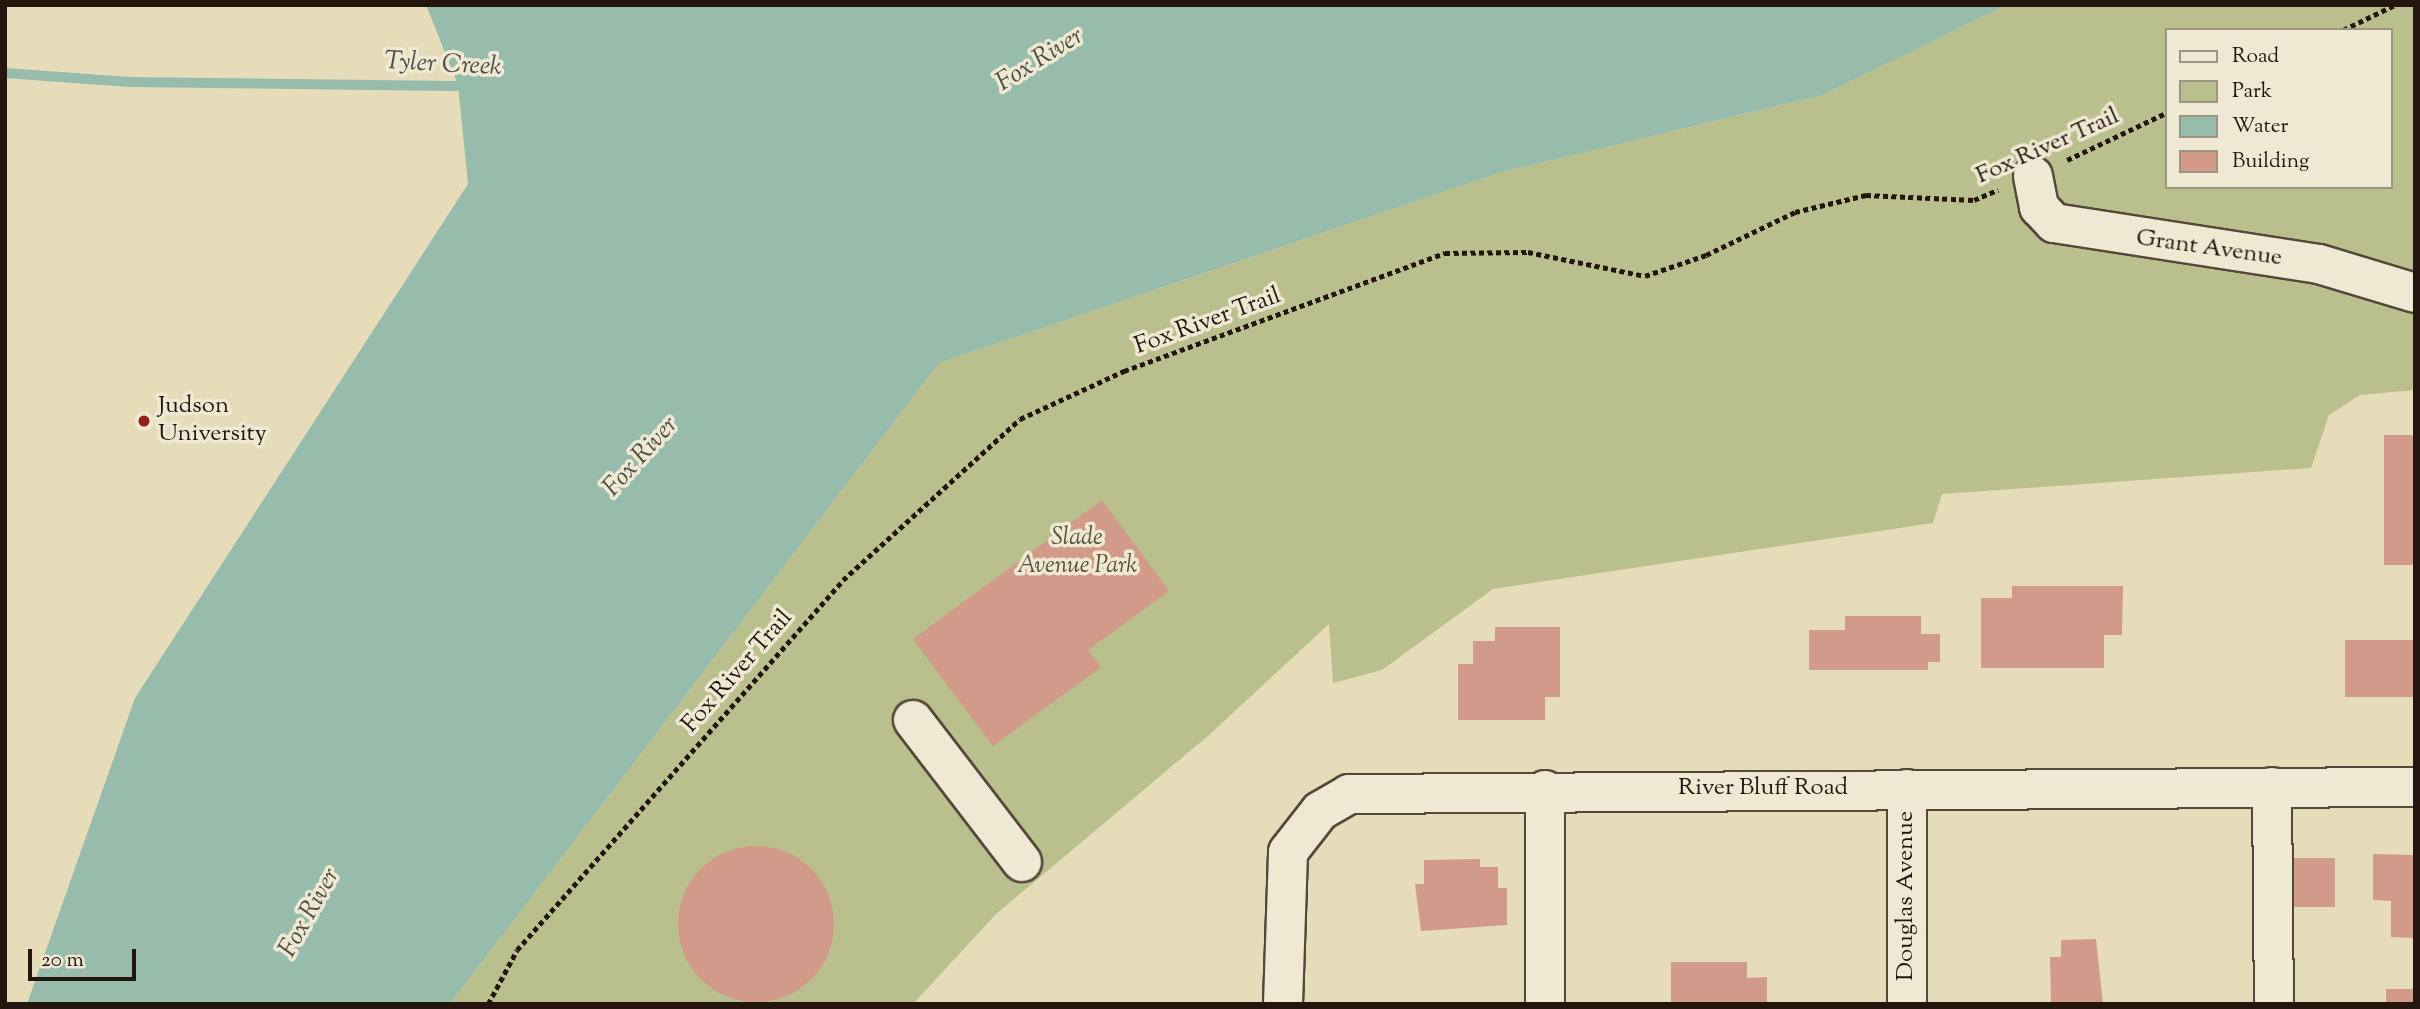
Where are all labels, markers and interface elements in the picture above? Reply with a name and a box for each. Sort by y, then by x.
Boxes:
water label: Fox River [990,21,1090,99]
legend [2164,28,2392,189]
text: Road [2232,42,2279,72]
water label: Tyler Creek [384,46,502,84]
text: Park [2232,77,2272,107]
street label: Fox River Trail [1972,103,2124,191]
text: Water [2232,112,2288,142]
text: Building [2232,147,2309,177]
street label: Grant Avenue [2134,225,2284,273]
street label: Fox River Trail [1131,282,1285,362]
place label: Judson University [158,393,267,449]
water label: Fox River [597,410,685,504]
marker: Judson University [136,413,152,429]
park label: Slade Avenue Park [1017,525,1137,581]
street label: Fox River Trail [677,605,799,739]
street label: River Bluff Road [1678,775,1848,803]
street label: Douglas Avenue [1893,811,1921,981]
water label: Fox River [273,863,347,963]
scale bar [32,936,140,980]
text: 20 m [41,946,84,976]

